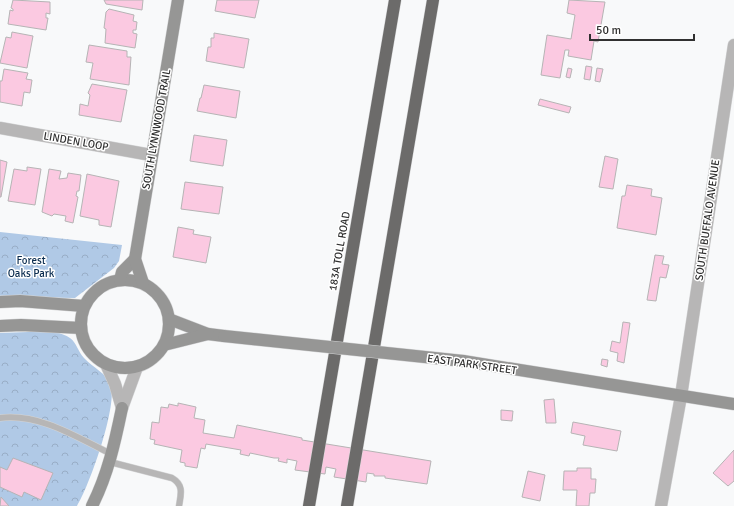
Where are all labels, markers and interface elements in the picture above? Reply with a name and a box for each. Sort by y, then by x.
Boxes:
scale bar [590,16,694,42]
text: 50 m [596,23,621,38]
street label: SOUTH LYNNWOOD TRAIL [140,68,174,190]
street label: LINDEN LOOP [42,129,109,154]
street label: SOUTH BUFFALO AVENUE [693,159,722,282]
street label: 183A TOLL ROAD [326,210,353,292]
park label: Forest Oaks Park [8,254,55,280]
street label: EAST PARK STREET [426,352,518,377]

